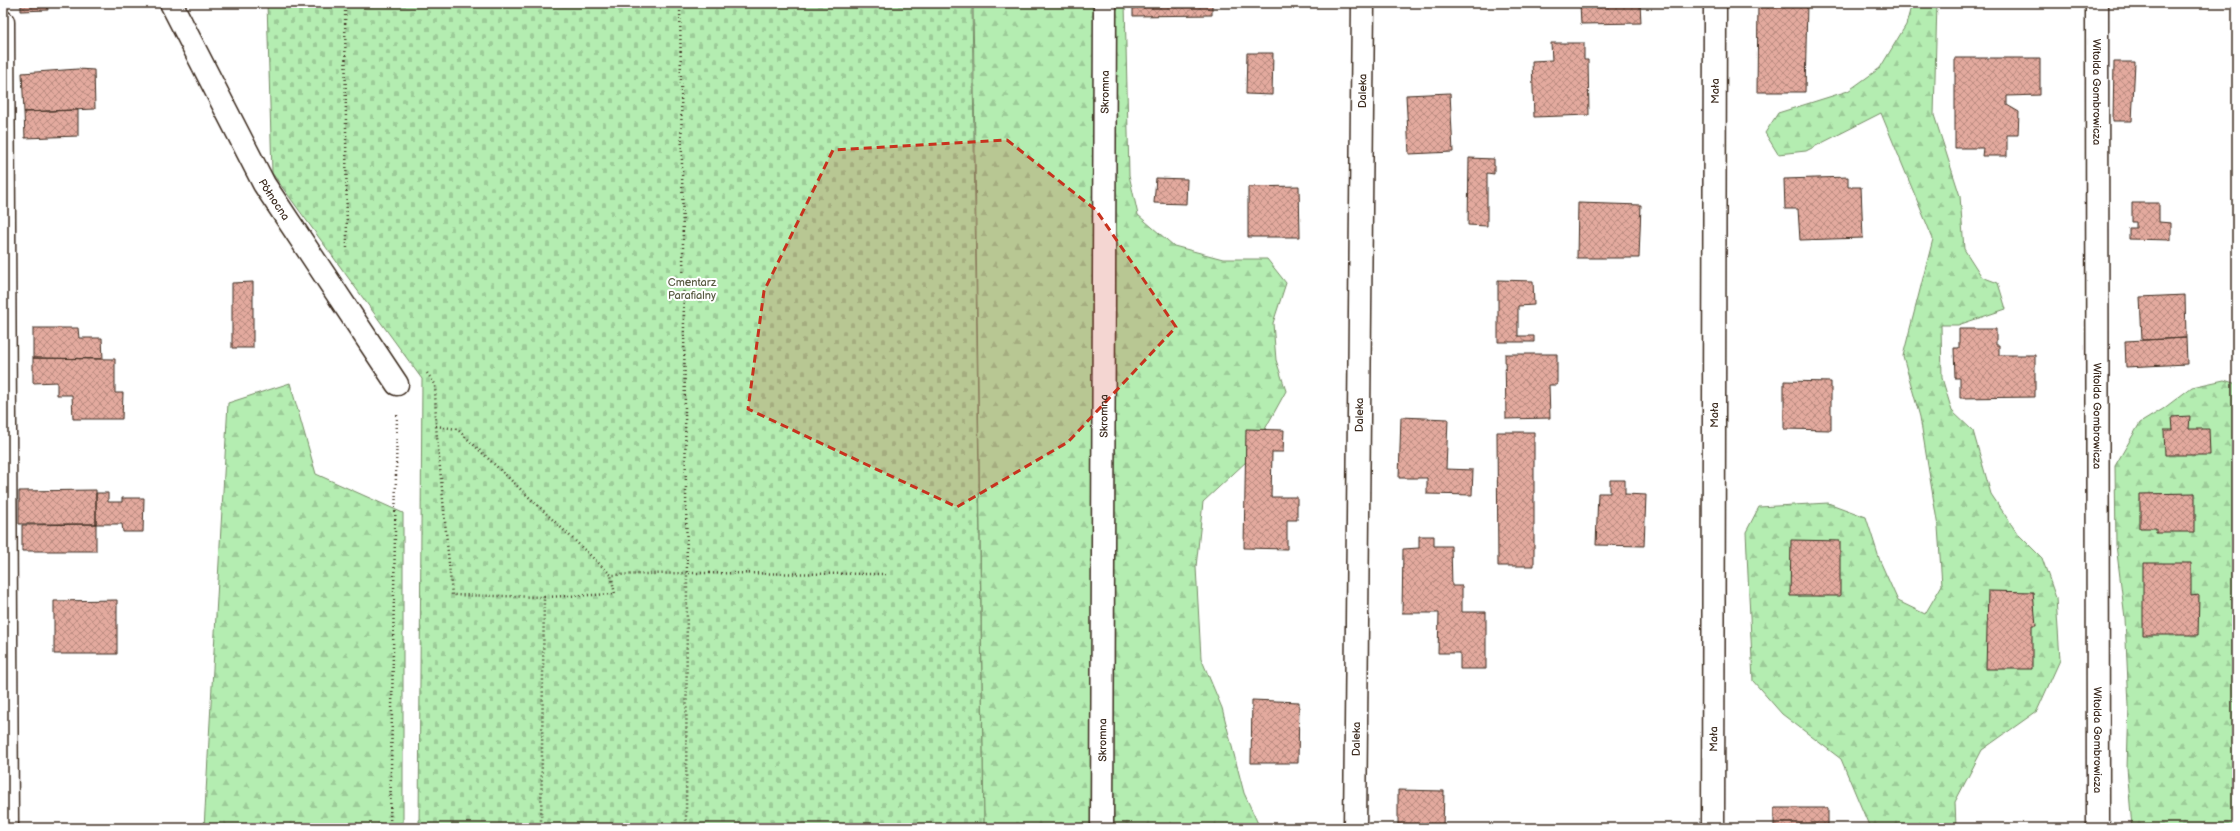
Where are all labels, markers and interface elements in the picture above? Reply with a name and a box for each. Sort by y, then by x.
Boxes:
street label: Witolda Gombrowicza [2091,39,2104,145]
street label: Skromna [1098,70,1111,114]
street label: Daleka [1355,74,1369,108]
street label: Mała [1708,78,1721,104]
street label: Północna [256,177,293,223]
park label: Cmentarz Parafialny [668,276,717,302]
street label: Witolda Gombrowicza [2091,363,2104,469]
street label: Skromna [1097,394,1110,438]
street label: Daleka [1352,398,1366,432]
street label: Mała [1707,402,1721,428]
street label: Witolda Gombrowicza [2091,687,2104,793]
street label: Skromna [1096,718,1109,762]
street label: Daleka [1349,722,1363,756]
street label: Mała [1707,726,1720,752]

